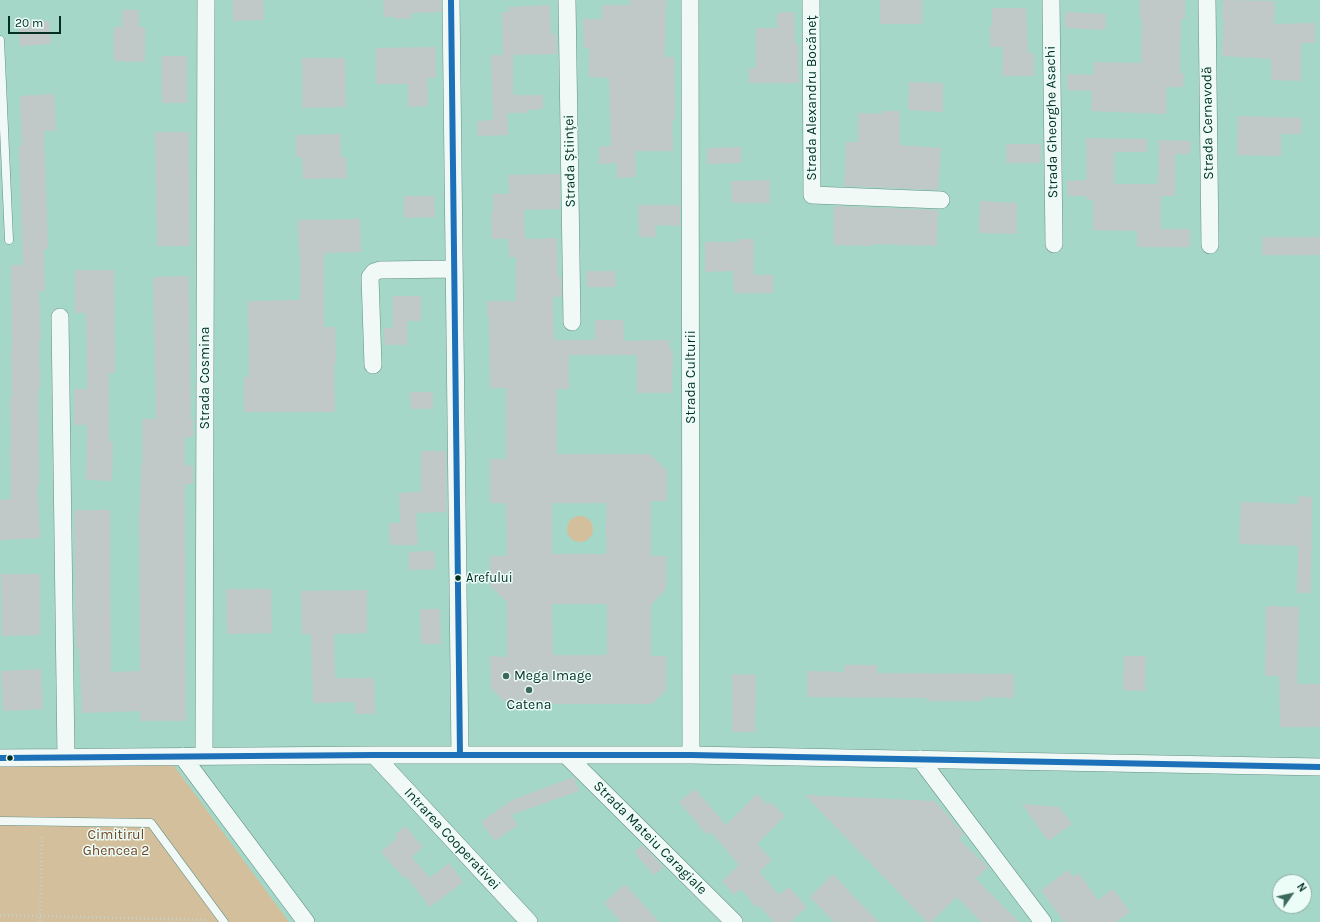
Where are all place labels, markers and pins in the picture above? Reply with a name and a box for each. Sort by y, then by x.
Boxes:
place label: Arefului [466,570,513,586]
marker: Arefului [453,573,463,583]
place label: Mega Image [514,668,592,684]
marker: Mega Image [501,671,511,681]
marker: Catena [524,685,534,695]
place label: Catena [507,697,551,713]
unlabelled marker [5,753,15,763]

